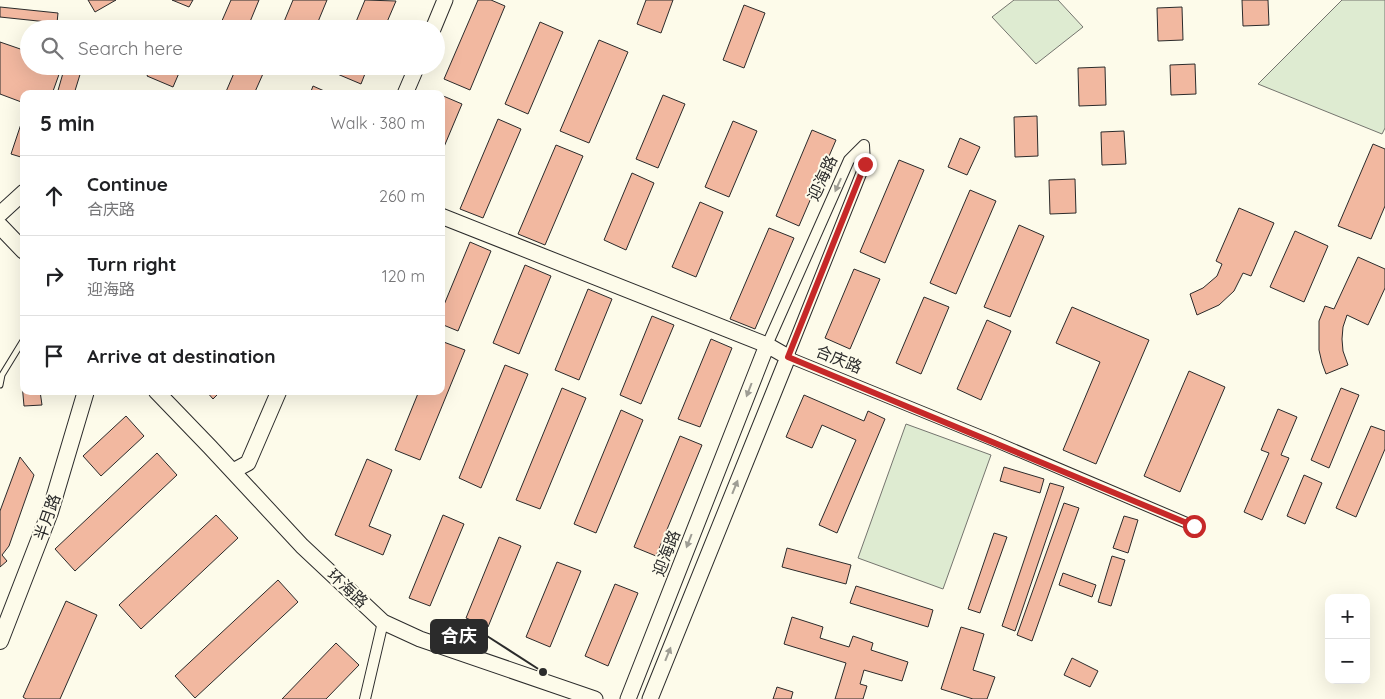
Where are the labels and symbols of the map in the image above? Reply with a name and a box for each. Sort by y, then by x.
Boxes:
street label: 迎海路 [803,152,841,204]
route end [854,153,877,176]
one-way arrow [833,178,841,192]
street label: 合庆路 [813,341,865,377]
one-way arrow [745,383,753,398]
one-way arrow [732,480,740,494]
street label: 半月路 [30,491,64,543]
route start [1183,515,1206,538]
street label: 迎海路 [648,527,684,579]
one-way arrow [685,534,693,549]
street label: 环海路 [324,564,372,612]
callout: 合庆 [431,620,487,653]
text: 合庆 [441,624,477,647]
one-way arrow [664,646,672,661]

